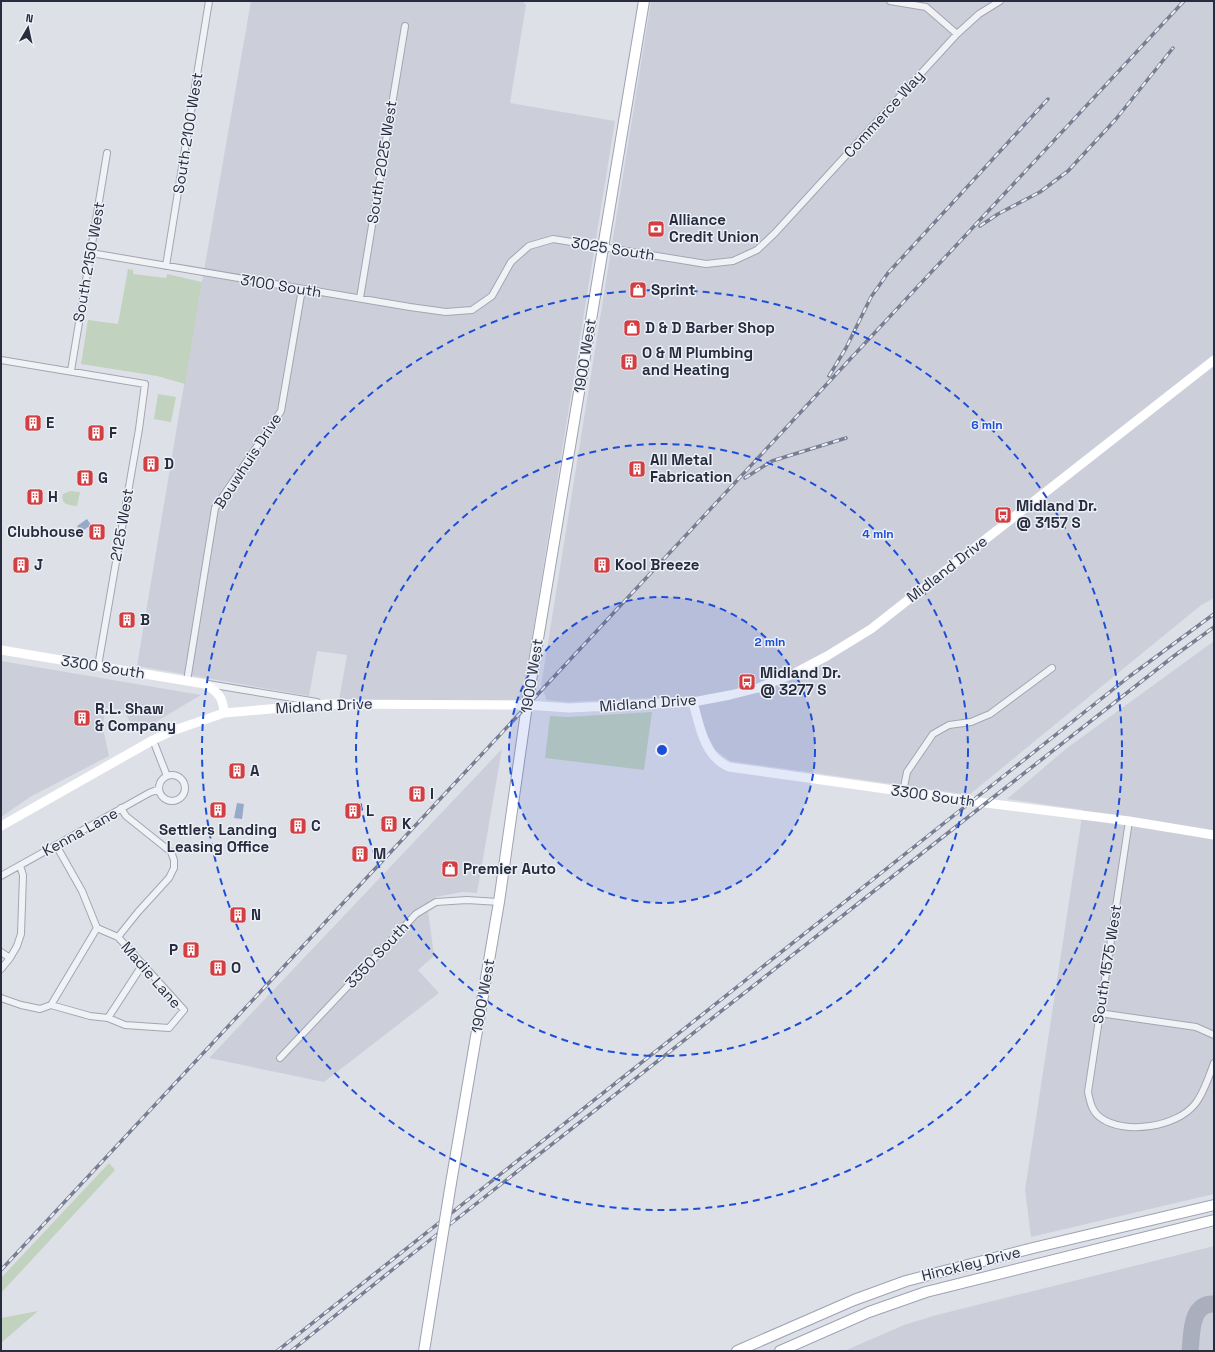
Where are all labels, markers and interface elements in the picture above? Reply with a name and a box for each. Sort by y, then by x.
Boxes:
north arrow [8,8,48,48]
text: N [25,11,34,26]
street label: Commerce Way [839,66,928,161]
street label: South 2100 West [169,71,206,195]
street label: South 2025 West [362,99,401,225]
street label: South 2150 West [69,200,108,323]
place label: Alliance Credit Union [669,210,759,246]
bank icon: Alliance Credit Union [646,219,666,239]
street label: 3025 South [570,233,656,264]
street label: 3100 South [239,270,323,301]
shop icon: Sprint [628,280,648,300]
place label: Sprint [651,280,696,299]
street label: 1900 West [569,317,600,394]
shop icon: D & D Barber Shop [622,318,642,338]
place label: D & D Barber Shop [645,318,775,337]
place label: O & M Plumbing and Heating [642,343,753,379]
building icon: O & M Plumbing and Heating [619,352,639,372]
street label: Bouwhuis Drive [210,409,286,512]
building icon: E [23,413,43,433]
place label: E [46,413,54,432]
text: 6 min [971,417,1003,433]
building icon: F [86,423,106,443]
place label: F [109,423,117,442]
place label: All Metal Fabrication [650,450,732,486]
building icon: D [141,454,161,474]
place label: D [164,454,174,473]
building icon: All Metal Fabrication [627,459,647,479]
building icon: G [75,468,95,488]
place label: G [98,468,108,487]
building icon: H [25,487,45,507]
place label: H [48,487,58,506]
street label: 2125 West [106,487,137,563]
place label: Midland Dr. @ 3157 S [1016,496,1097,532]
bus stop icon: Midland Dr. @ 3157 S [993,505,1013,525]
place label: Clubhouse [7,522,84,541]
building icon: Clubhouse [87,522,107,542]
text: 4 min [862,526,894,542]
street label: Midland Drive [903,531,991,606]
building icon: J [11,555,31,575]
place label: J [34,555,43,574]
building icon: Kool Breeze [592,555,612,575]
place label: Kool Breeze [615,555,700,574]
building icon: B [117,610,137,630]
place label: B [140,610,150,629]
text: 2 min [754,634,786,650]
street label: 1900 West [516,637,547,714]
street label: 3300 South [60,650,147,683]
place label: Midland Dr. @ 3277 S [760,663,841,699]
bus stop icon: Midland Dr. @ 3277 S [737,672,757,692]
street label: Midland Drive [599,690,697,715]
street label: Midland Drive [275,693,373,718]
place label: R.L. Shaw & Company [95,699,176,735]
building icon: R.L. Shaw & Company [72,708,92,728]
centre of rings [655,743,669,757]
building icon: A [227,761,247,781]
place label: A [250,761,260,780]
street label: 3300 South [890,780,976,811]
building icon: I [407,784,427,804]
place label: I [430,784,434,803]
building icon: Settlers Landing Leasing Office [208,800,228,820]
building icon: L [343,801,363,821]
place label: L [366,801,374,820]
street label: Kenna Lane [39,803,121,860]
building icon: K [379,814,399,834]
place label: K [402,814,412,833]
building icon: C [288,816,308,836]
place label: C [311,816,321,835]
place label: Settlers Landing Leasing Office [159,820,277,856]
building icon: M [350,844,370,864]
place label: M [373,844,386,863]
shop icon: Premier Auto [440,859,460,879]
place label: Premier Auto [463,859,556,878]
street label: South 1575 West [1088,903,1125,1025]
building icon: N [228,905,248,925]
place label: N [251,905,261,924]
street label: 3350 South [341,917,412,992]
street label: Madie Lane [117,937,186,1012]
place label: P [169,940,178,959]
building icon: P [181,940,201,960]
street label: 1900 West [467,957,498,1034]
building icon: O [208,958,228,978]
place label: O [231,958,241,977]
street label: Hinckley Drive [919,1242,1022,1285]

